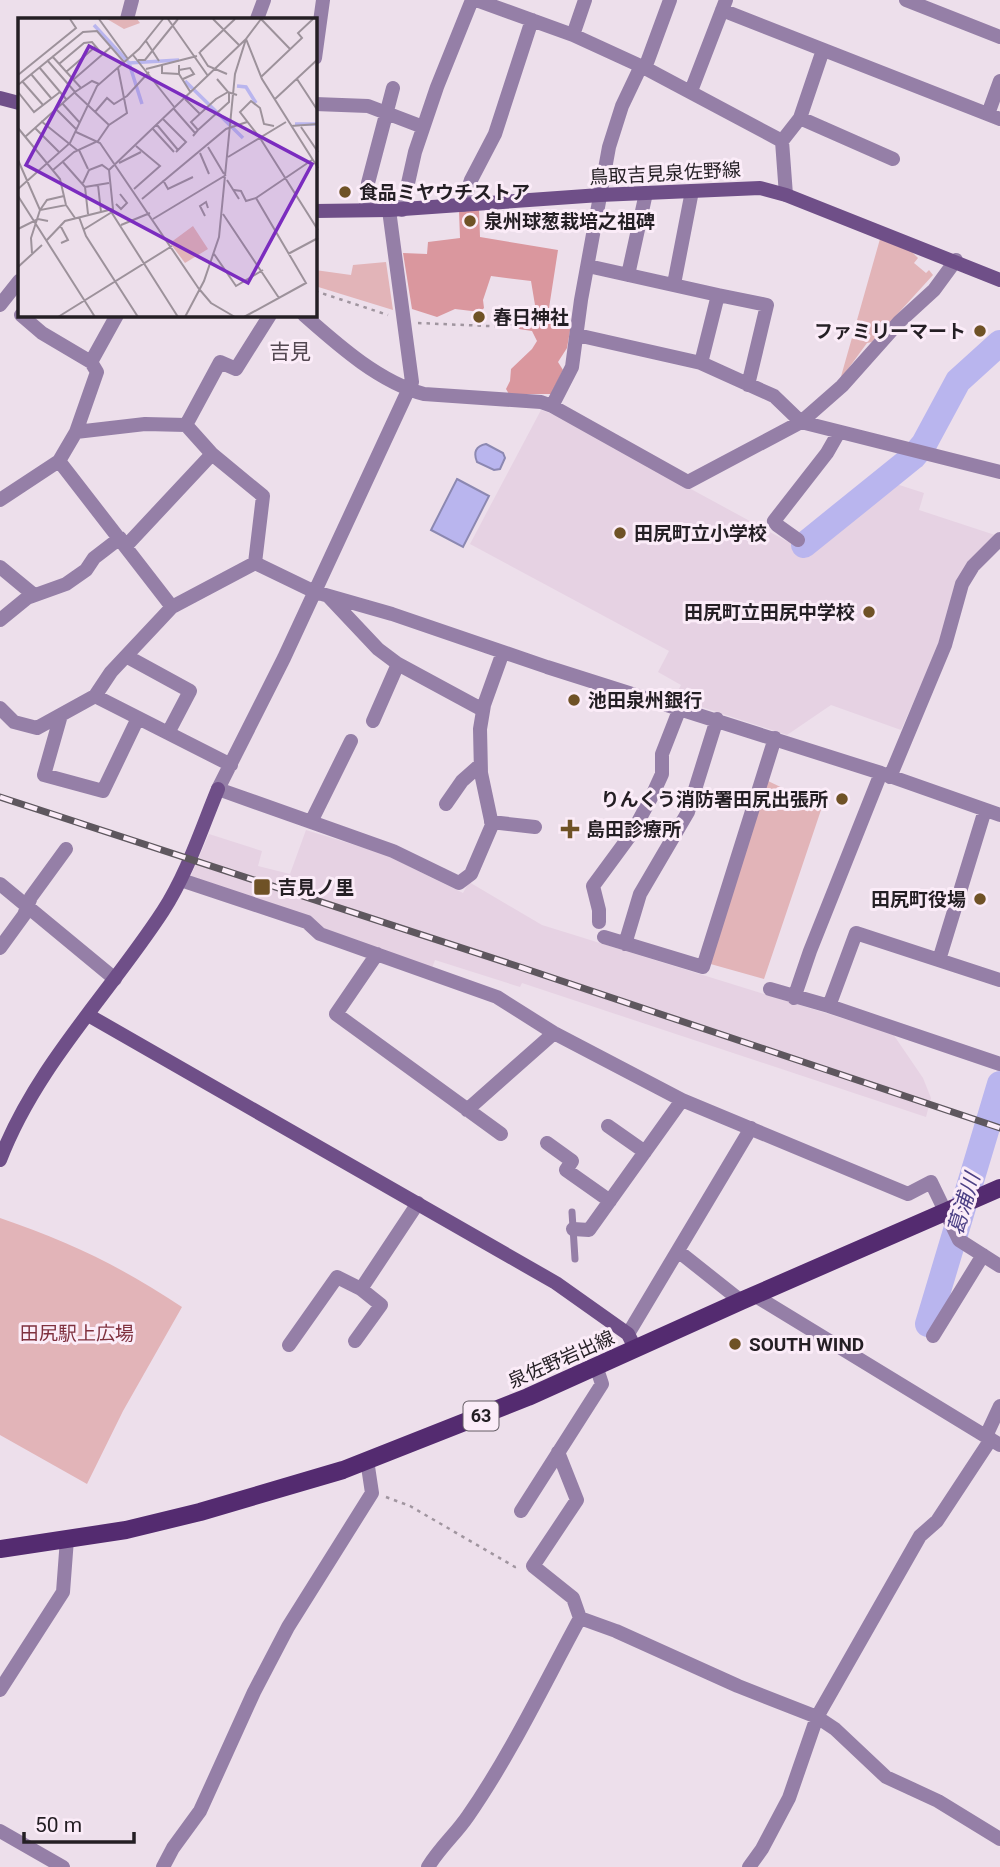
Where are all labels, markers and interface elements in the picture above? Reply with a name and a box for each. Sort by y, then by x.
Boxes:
inset map [18,18,317,317]
street label: 鳥取吉見泉佐野線 [589,158,742,189]
place label: 食品ミヤウチストア [359,181,530,204]
marker: 食品ミヤウチストア [337,184,353,200]
place label: 泉州球葱栽培之祖碑 [484,210,655,233]
marker: 泉州球葱栽培之祖碑 [462,213,478,229]
place label: 春日神社 [493,306,569,329]
marker: 春日神社 [471,309,487,325]
place label: ファミリーマート [814,320,966,343]
marker: ファミリーマート [972,323,988,339]
district label: 吉見 [269,340,311,364]
place label: 田尻町立小学校 [634,522,767,545]
marker: 田尻町立小学校 [612,525,628,541]
place label: 田尻町立田尻中学校 [684,601,855,624]
marker: 田尻町立田尻中学校 [861,604,877,620]
place label: 池田泉州銀行 [588,689,702,712]
marker: 池田泉州銀行 [566,692,582,708]
place label: りんくう消防署田尻出張所 [600,788,828,811]
marker: りんくう消防署田尻出張所 [834,791,850,807]
place label: 島田診療所 [586,818,681,841]
marker: 島田診療所 [560,819,580,839]
place label: 吉見ノ里 [278,876,354,899]
marker: 吉見ノ里 [252,877,272,897]
place label: 田尻町役場 [871,888,966,911]
marker: 田尻町役場 [972,891,988,907]
water label: 葛浦川 [943,1168,985,1238]
park label: 田尻駅上広場 [20,1322,134,1345]
street label: 泉佐野岩出線 [504,1326,618,1393]
place label: SOUTH WIND [749,1333,864,1356]
marker: SOUTH WIND [727,1336,743,1352]
road number: 63 [463,1401,498,1430]
scale bar [24,1800,135,1844]
text: 50 m [35,1813,82,1837]

